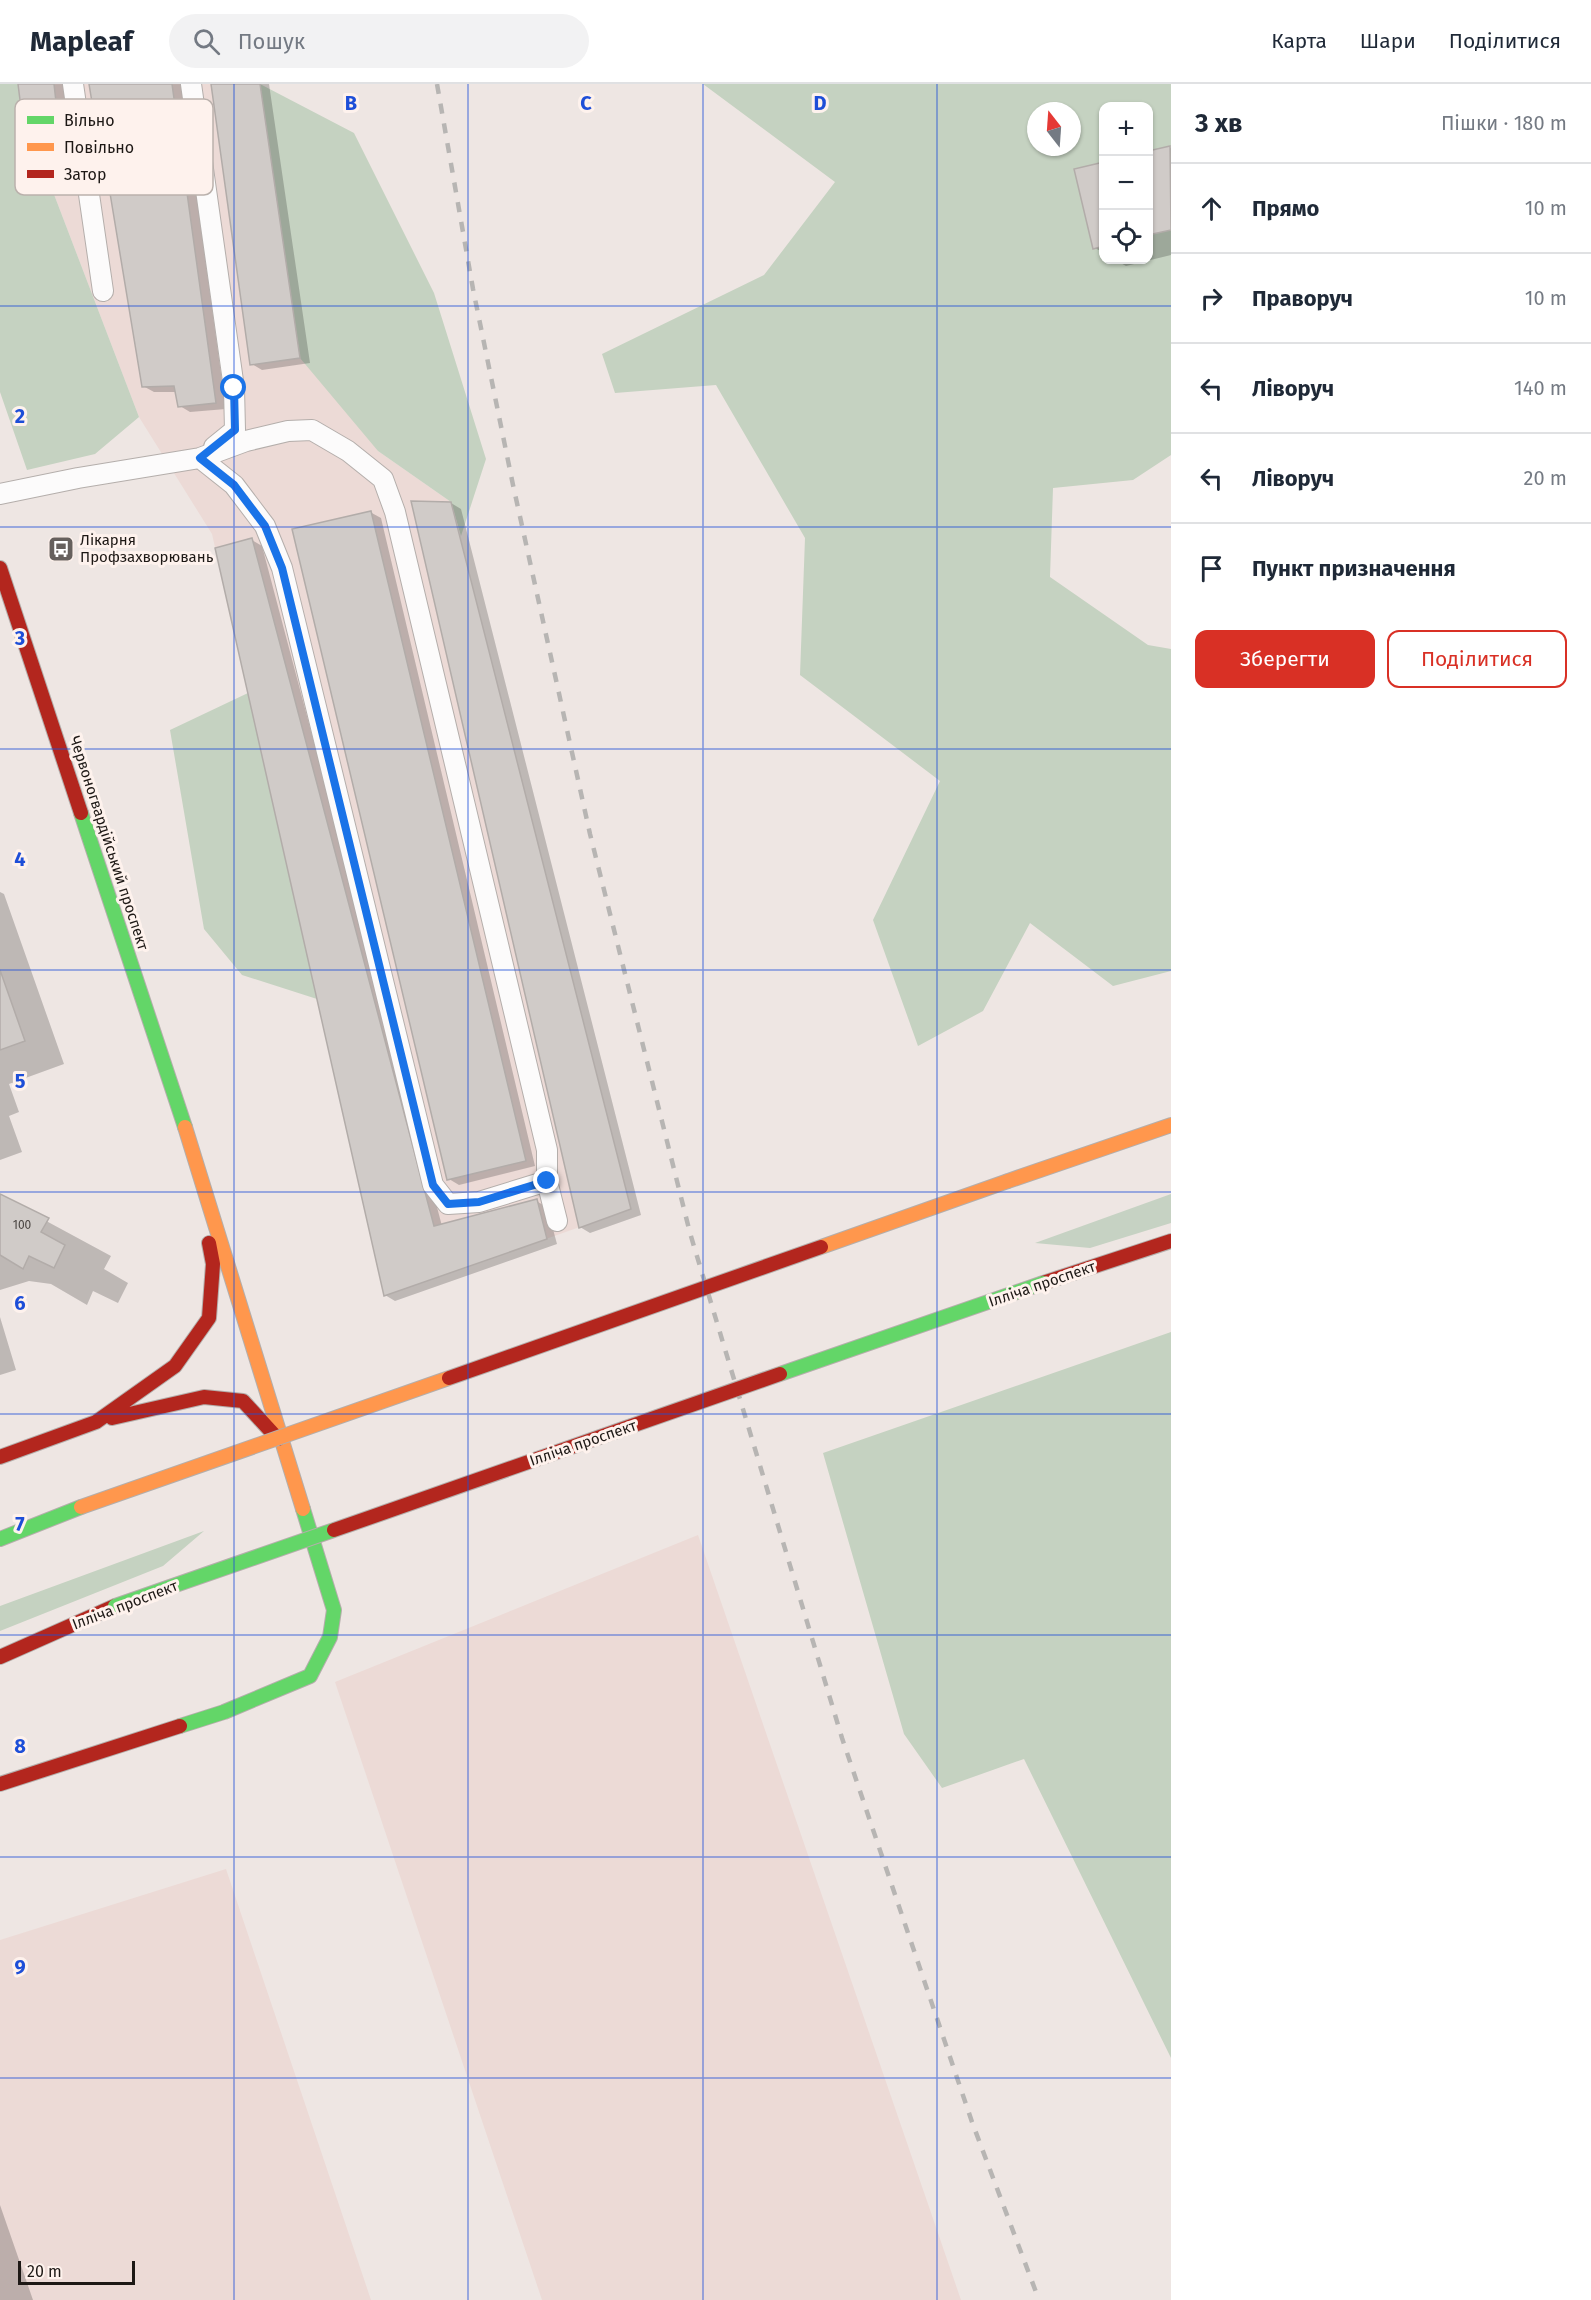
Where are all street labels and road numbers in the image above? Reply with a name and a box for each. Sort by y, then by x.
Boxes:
street label: Червоногвардійський проспект [66,734,152,953]
street label: Ілліча проспект [986,1257,1098,1311]
street label: Ілліча проспект [527,1416,639,1470]
street label: Ілліча проспект [70,1577,181,1633]

